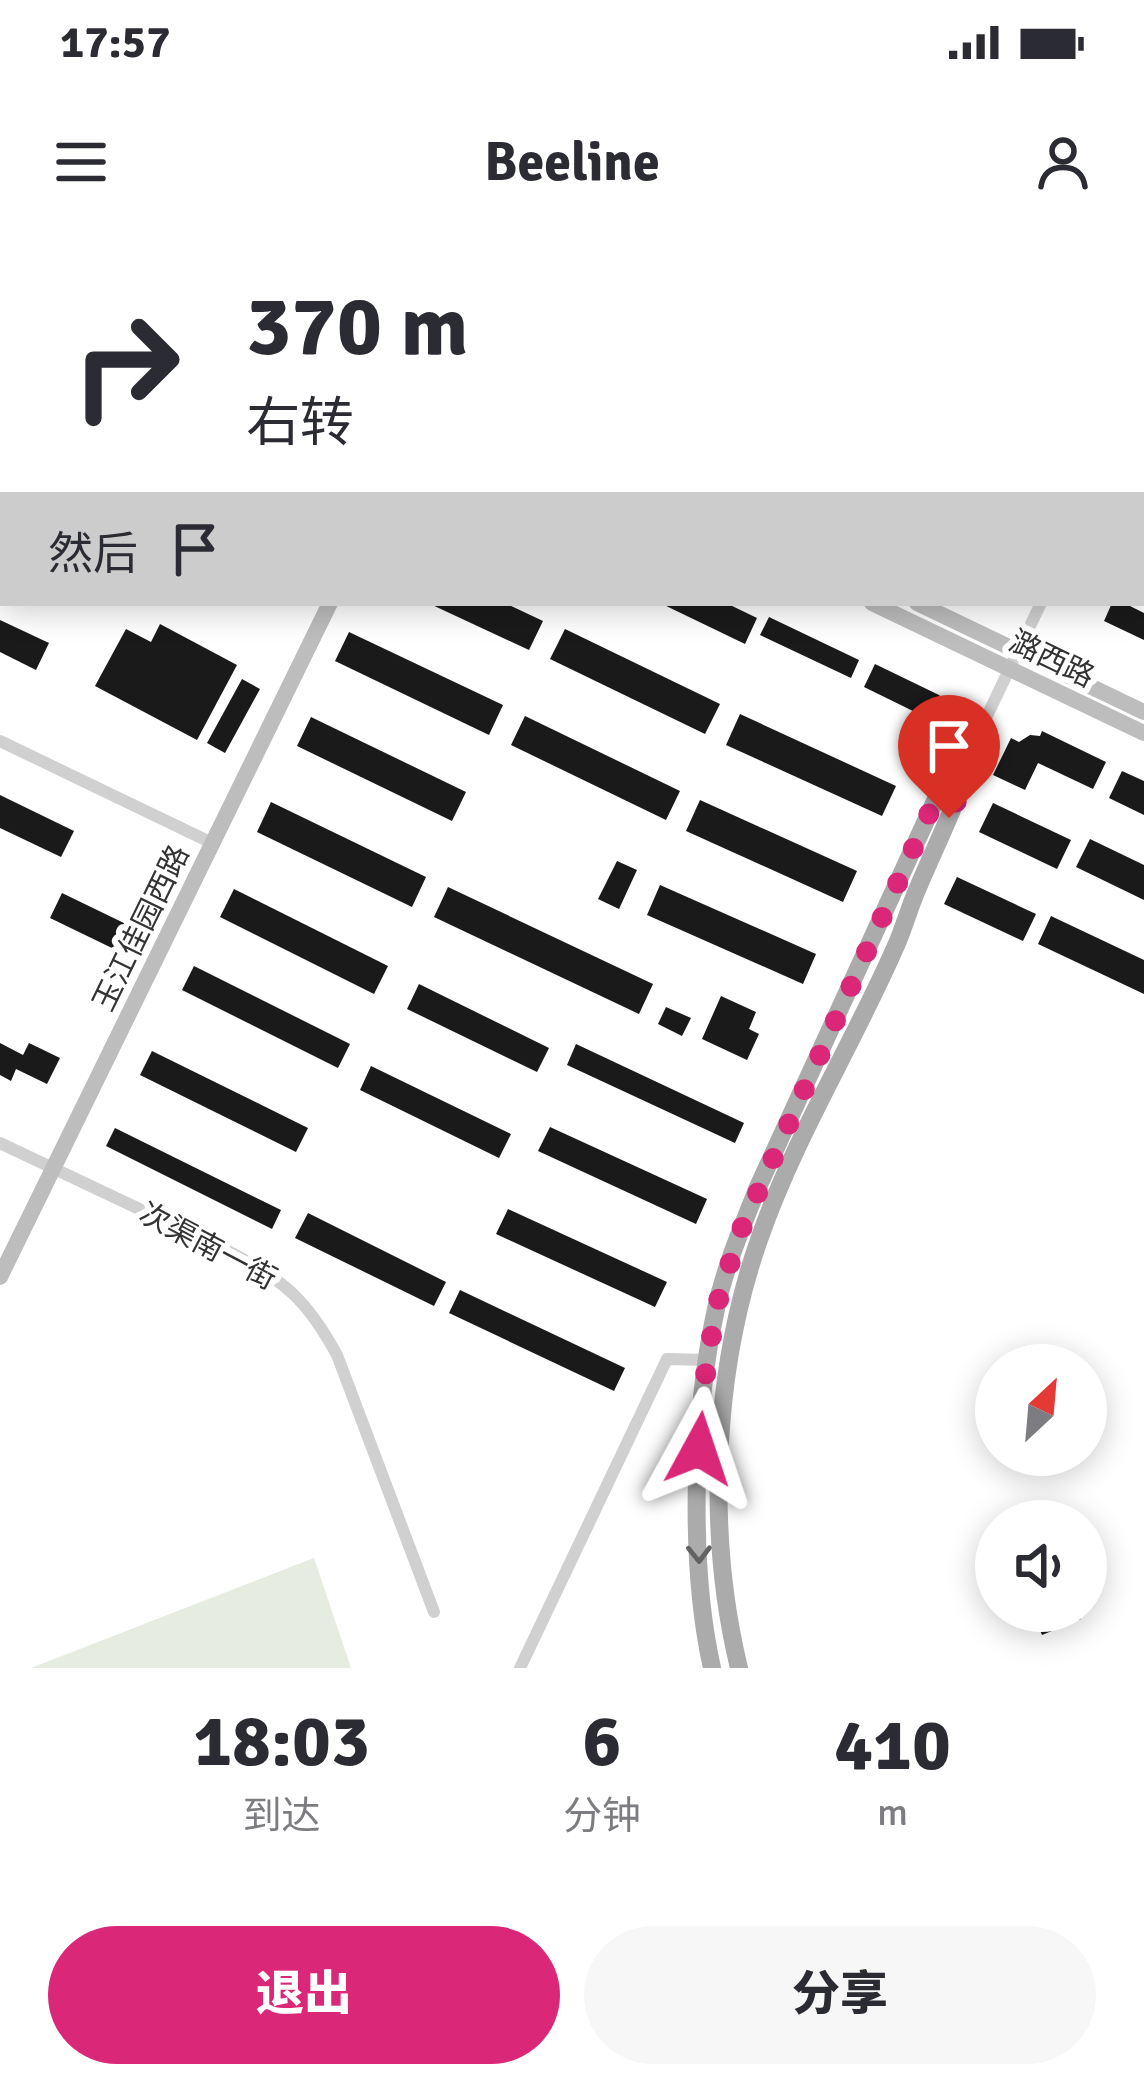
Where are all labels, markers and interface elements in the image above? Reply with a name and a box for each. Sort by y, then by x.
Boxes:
text: 17:57 [60,15,170,70]
icon: menu [48,129,114,195]
text: Beeline [484,129,660,196]
icon: person [1030,129,1096,195]
text: 370 m [246,275,468,379]
icon: right [48,288,204,444]
text: 右转 [246,390,354,457]
icon: arrive [162,516,228,582]
text: 然后 [48,527,138,582]
street label: 潞西路 [1003,623,1100,696]
pin [898,695,1000,818]
icon: arrive [916,713,982,779]
street label: 玉江佳园西路 [85,839,198,1017]
street label: 次渠南一街 [133,1195,283,1298]
north arrow [975,1344,1107,1476]
map controls [975,1344,1107,1632]
position arrow [636,1386,762,1512]
button: sound [975,1500,1107,1632]
one-way arrow [686,1546,712,1564]
text: 18:03 [193,1697,370,1786]
text: 6 [583,1697,621,1786]
text: 410 [834,1701,951,1790]
text: m [877,1788,908,1836]
text: 到达 [243,1792,321,1840]
text: 分钟 [563,1792,641,1840]
button: 退出 [48,1926,560,2064]
button: 分享 [584,1926,1096,2064]

